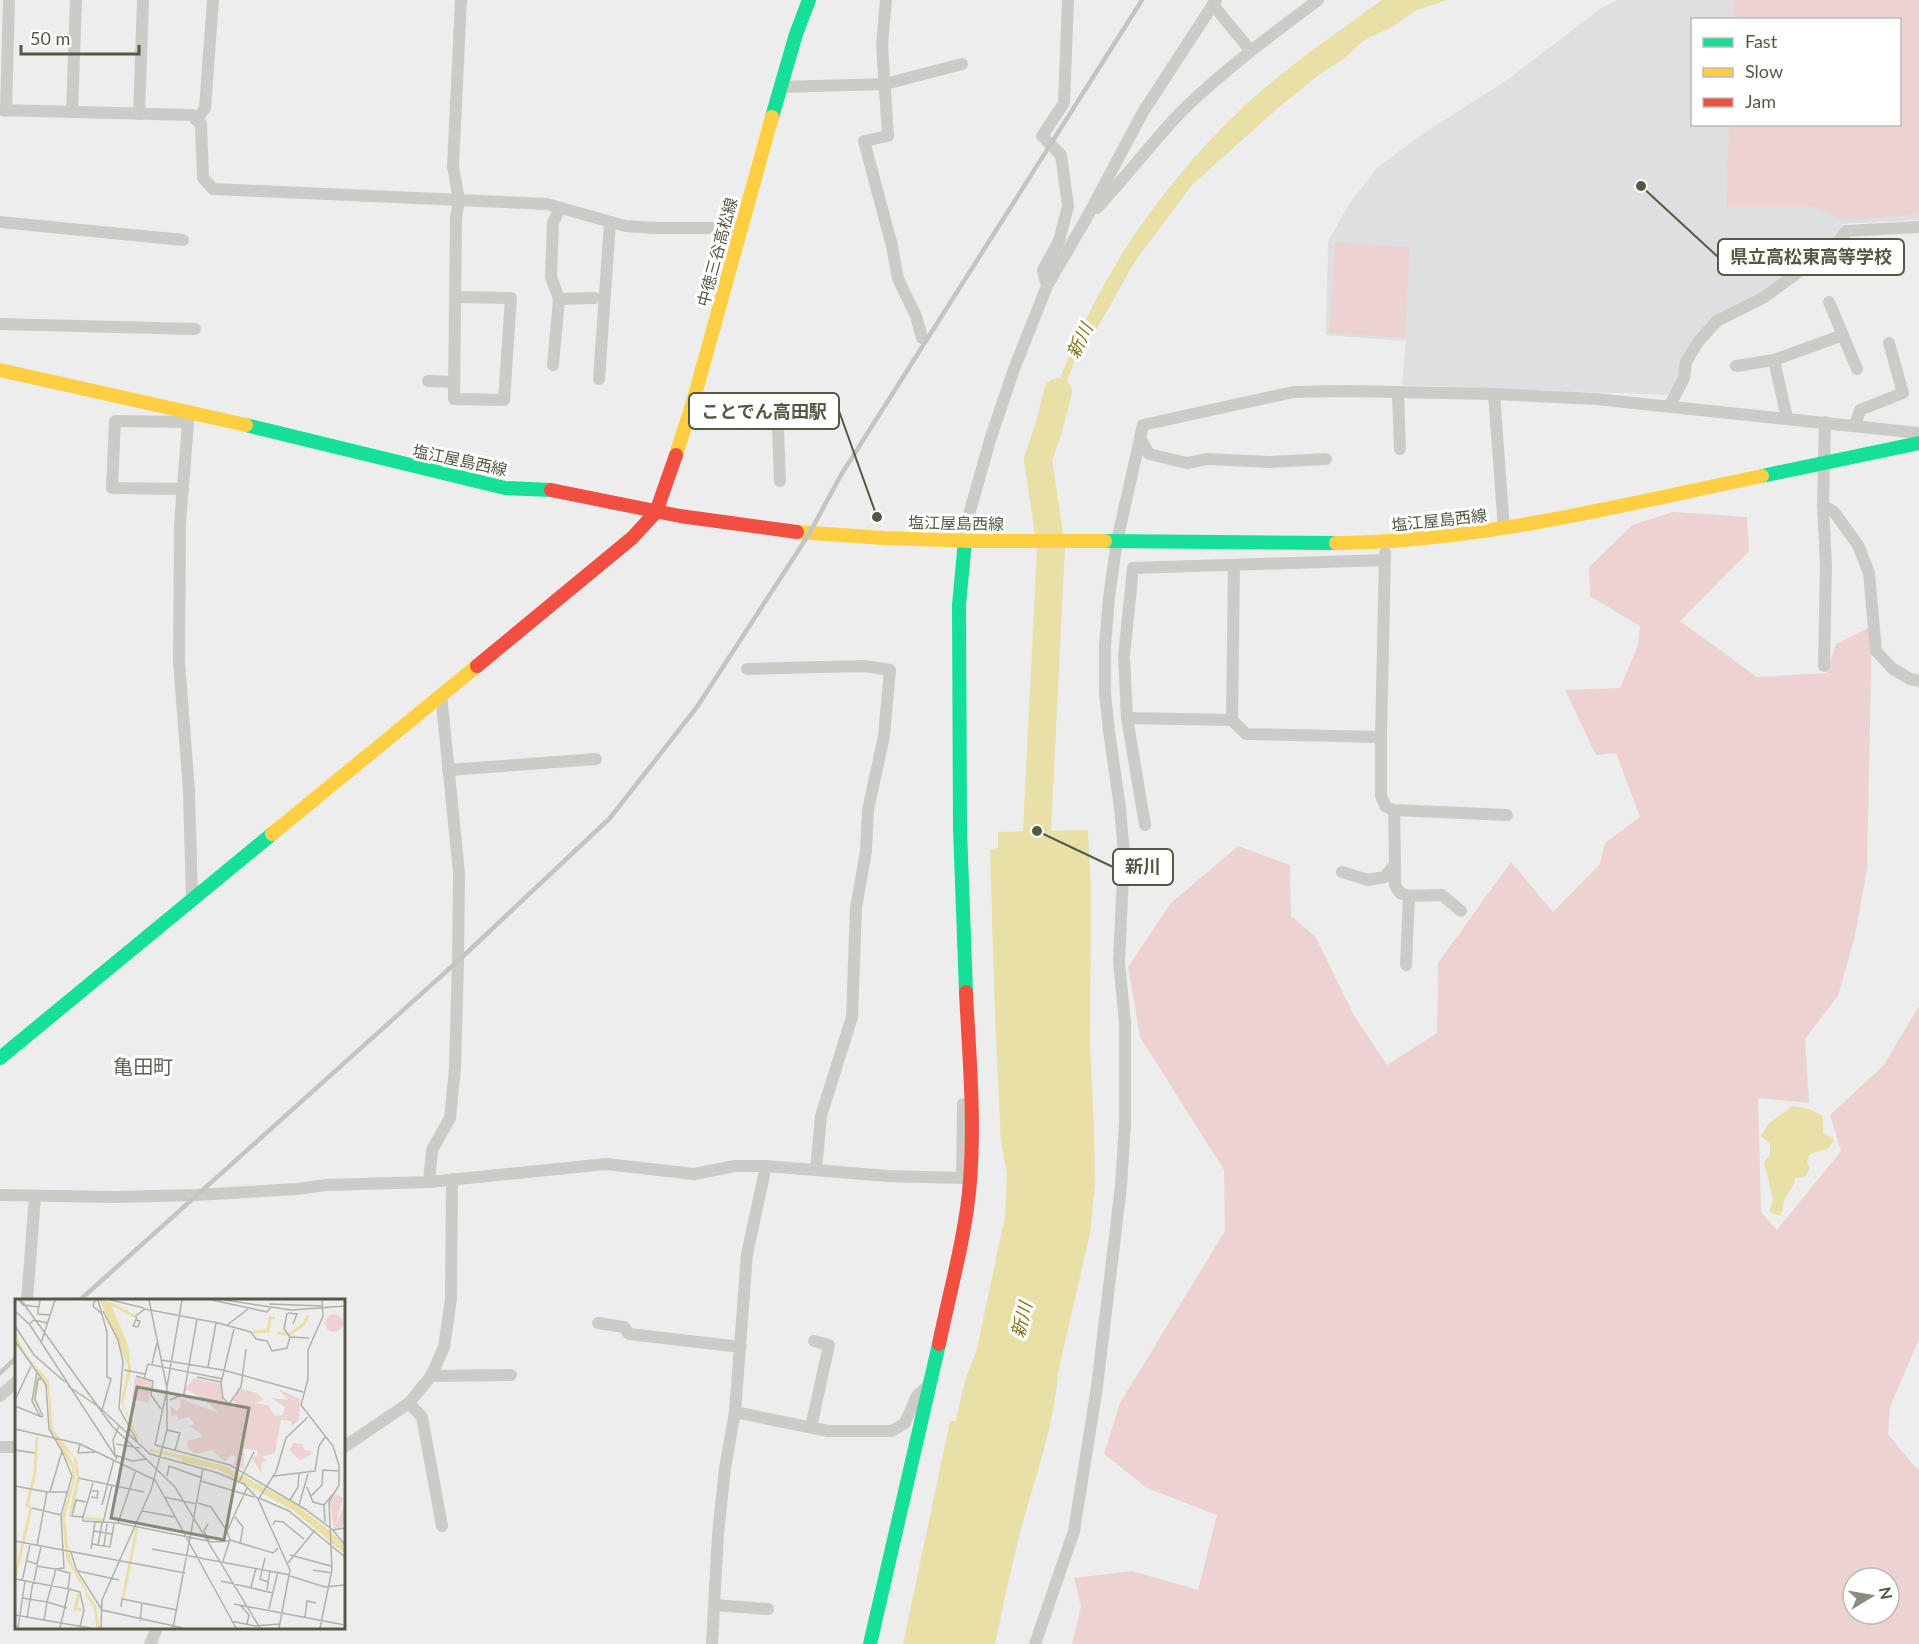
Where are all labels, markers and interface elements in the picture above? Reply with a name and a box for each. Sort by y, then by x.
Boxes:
scale bar [21,18,140,56]
legend [1691,18,1901,126]
text: 50 m [30,27,70,49]
text: Fast [1745,30,1778,52]
text: Slow [1745,60,1783,82]
text: Jam [1745,90,1776,112]
street label: 中徳三谷高松線 [693,195,740,308]
callout: 県立高松東高等学校 [1718,239,1904,275]
text: 県立高松東高等学校 [1730,245,1892,267]
water label: 新川 [1062,318,1098,362]
callout: ことでん高田駅 [689,393,839,429]
text: ことでん高田駅 [701,400,827,422]
street label: 塩江屋島西線 [411,440,509,479]
street label: 塩江屋島西線 [1390,505,1488,534]
street label: 塩江屋島西線 [908,512,1004,533]
callout: 新川 [1113,849,1173,885]
text: 新川 [1125,855,1161,877]
district label: 亀田町 [113,1054,173,1078]
water label: 新川 [1006,1298,1037,1340]
inset map [15,1299,345,1629]
north arrow [1841,1566,1901,1626]
text: N [1876,1585,1897,1601]

